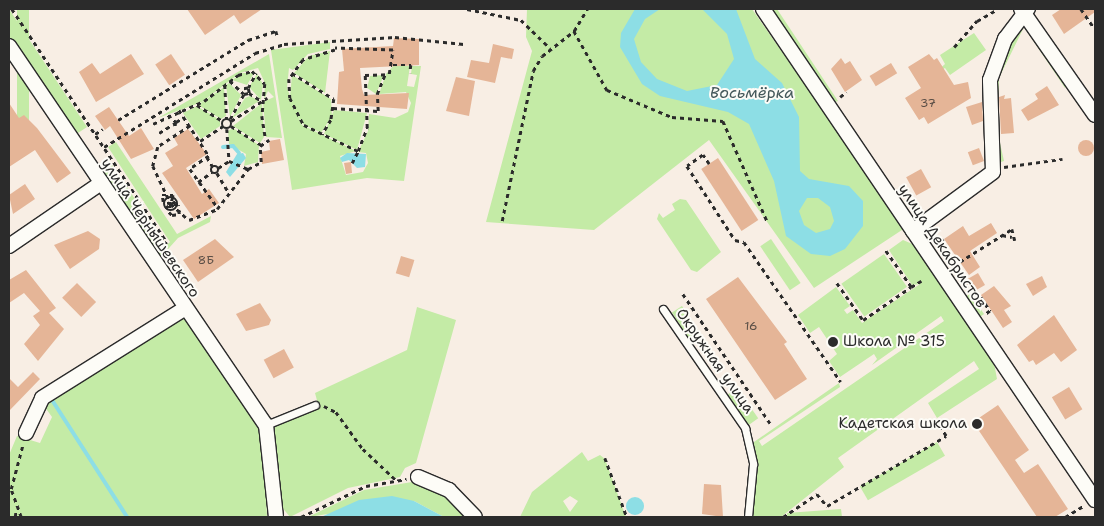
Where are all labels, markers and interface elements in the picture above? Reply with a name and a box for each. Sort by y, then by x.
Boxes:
water label: Восьмёрка [710,83,794,103]
house number: 37 [920,97,936,111]
street label: улица Чернышевского [97,155,203,301]
street label: улица Декабристов [894,181,990,311]
house number: 8Б [198,254,214,268]
street label: Окружная улица [672,305,758,417]
house number: 16 [744,320,758,334]
place label: Школа № 315 [843,333,945,351]
marker: Школа № 315 [827,336,839,348]
place label: Кадетская школа [838,415,967,433]
marker: Кадетская школа [971,418,983,430]

